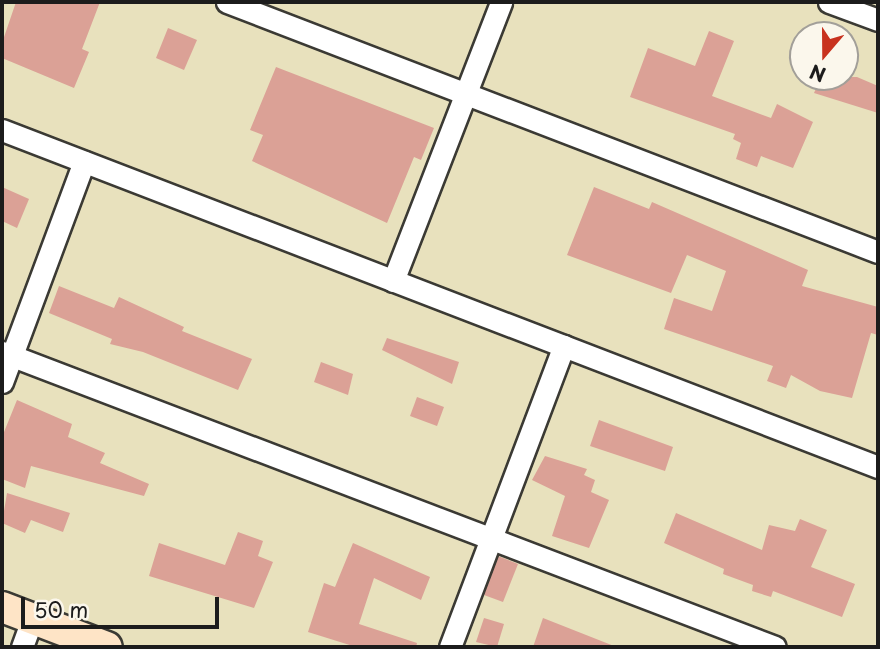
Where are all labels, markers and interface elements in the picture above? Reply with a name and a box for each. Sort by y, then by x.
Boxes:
north arrow [789,21,859,91]
text: N [806,58,829,90]
scale bar [24,582,222,626]
text: 50 m [34,593,88,625]

